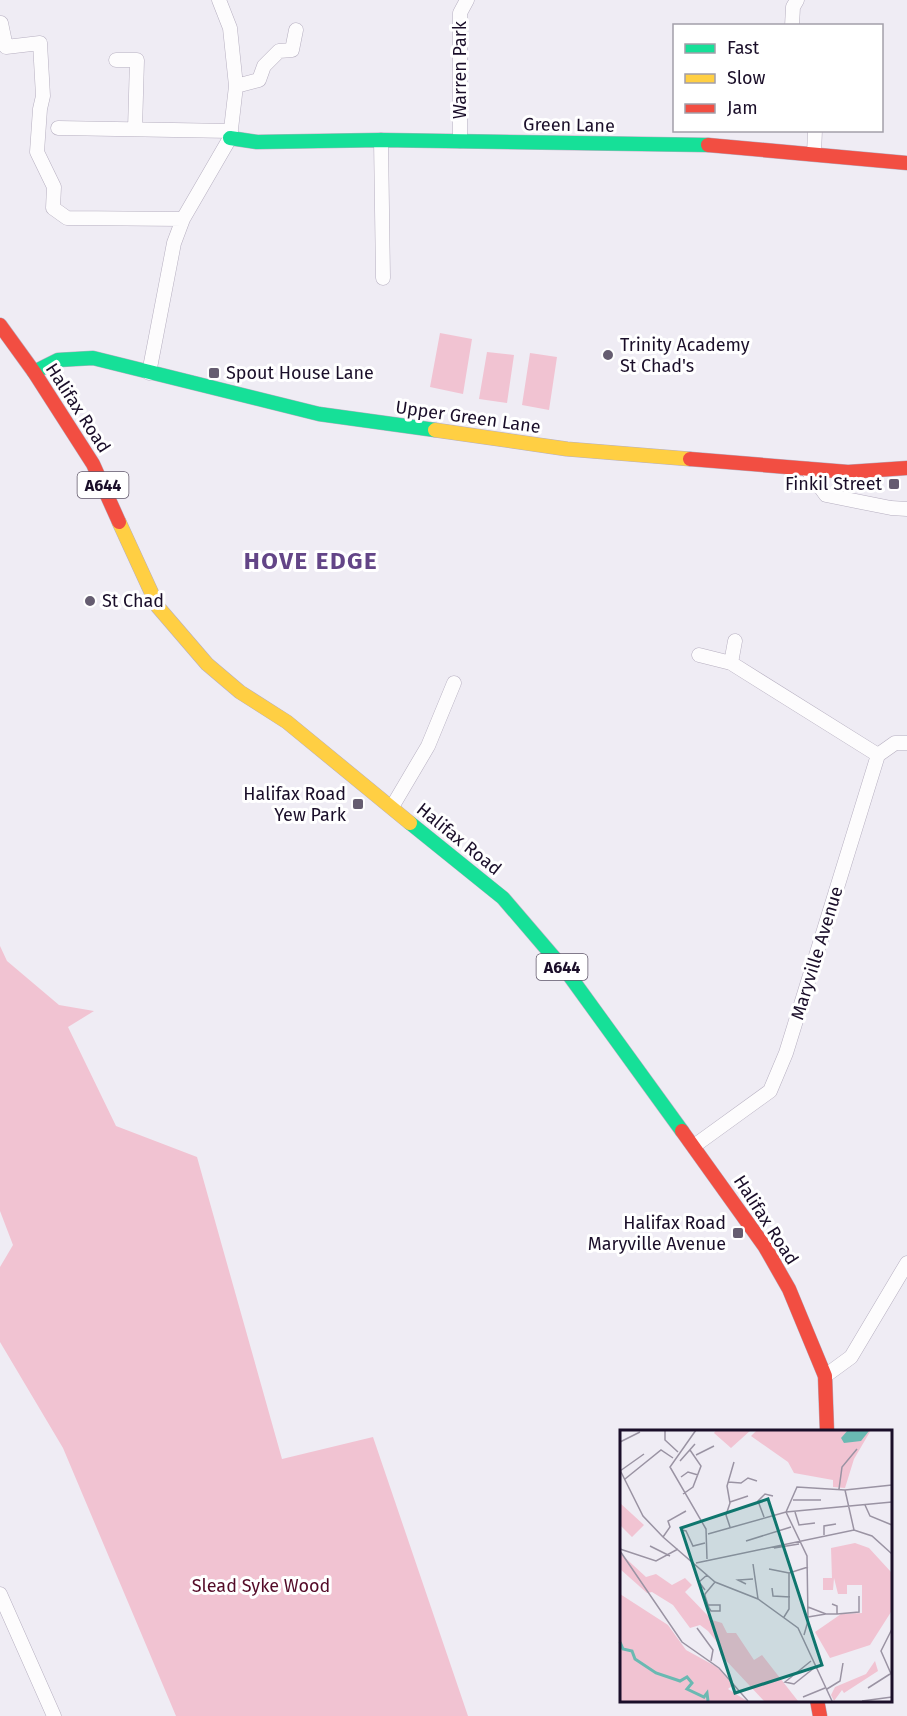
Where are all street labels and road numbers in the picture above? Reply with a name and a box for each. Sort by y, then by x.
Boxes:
street label: Warren Park [449,20,471,119]
street label: Green Lane [523,113,615,137]
street label: Halifax Road [41,359,115,457]
street label: Upper Green Lane [394,396,542,438]
road number: A644 [78,472,128,498]
street label: Halifax Road [412,798,506,880]
street label: Maryville Avenue [786,884,848,1022]
road number: A644 [536,954,588,980]
street label: Halifax Road [729,1171,803,1269]

